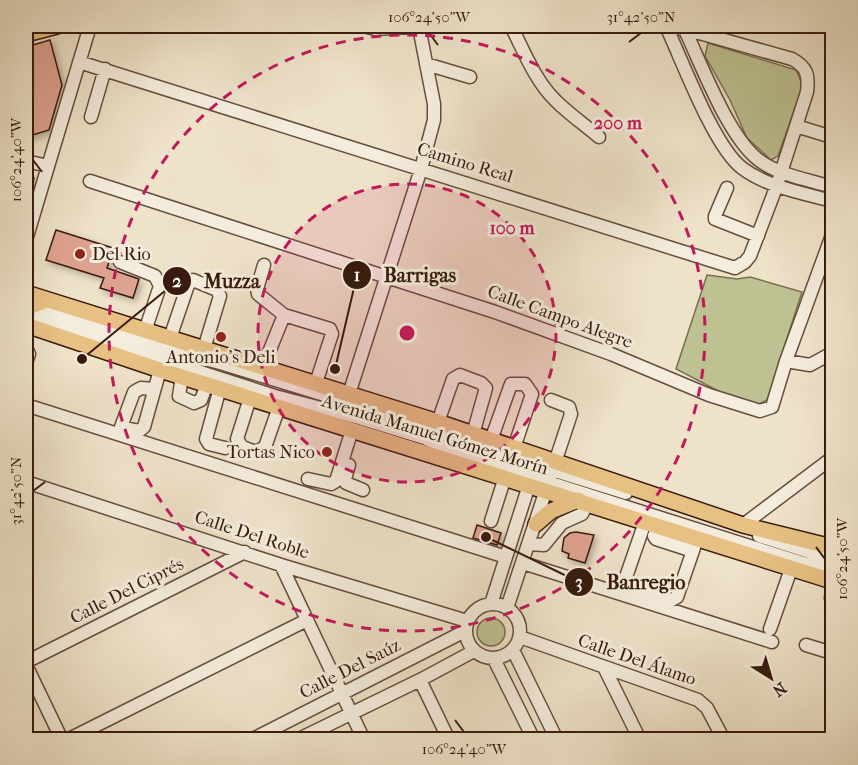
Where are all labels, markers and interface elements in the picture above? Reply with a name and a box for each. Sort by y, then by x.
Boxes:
text: 106°24'50"W [388,8,471,26]
text: 31°42'50"N [607,8,676,26]
text: 200 m [594,113,643,134]
text: 106°24'40"W [7,116,25,202]
street label: Camino Real [415,138,515,188]
text: 100 m [489,218,536,239]
place label: Del Rio [92,244,151,265]
marker: Del Rio [73,247,87,261]
callout: Barrigas [342,256,468,294]
callout: Muzza [162,262,272,300]
text: Barrigas [384,264,457,287]
text: 1 [354,265,360,286]
text: Muzza [203,270,261,293]
text: 2 [172,271,182,292]
street label: Calle Campo Alegre [485,281,635,353]
centre of rings [397,323,417,343]
marker: Antonio's Deli [214,330,228,344]
place label: Antonio's Deli [165,347,276,368]
street label: Avenida Manuel Gómez Morín [318,390,551,480]
place label: Tortas Nico [227,442,315,463]
marker: Tortas Nico [320,445,334,459]
text: 31°42'50"N [7,456,25,525]
street label: Calle Del Roble [192,507,312,563]
text: 106°24'50"W [833,517,851,600]
street label: Calle Del Ciprés [67,553,188,629]
callout: Banregio [564,563,697,601]
text: Banregio [607,571,685,594]
text: 3 [575,572,583,593]
street label: Calle Del Álamo [575,629,699,690]
street label: Calle Del Saúz [296,635,404,703]
north arrow [741,648,801,708]
text: N [768,678,790,701]
text: 106°24'40"W [422,740,508,758]

